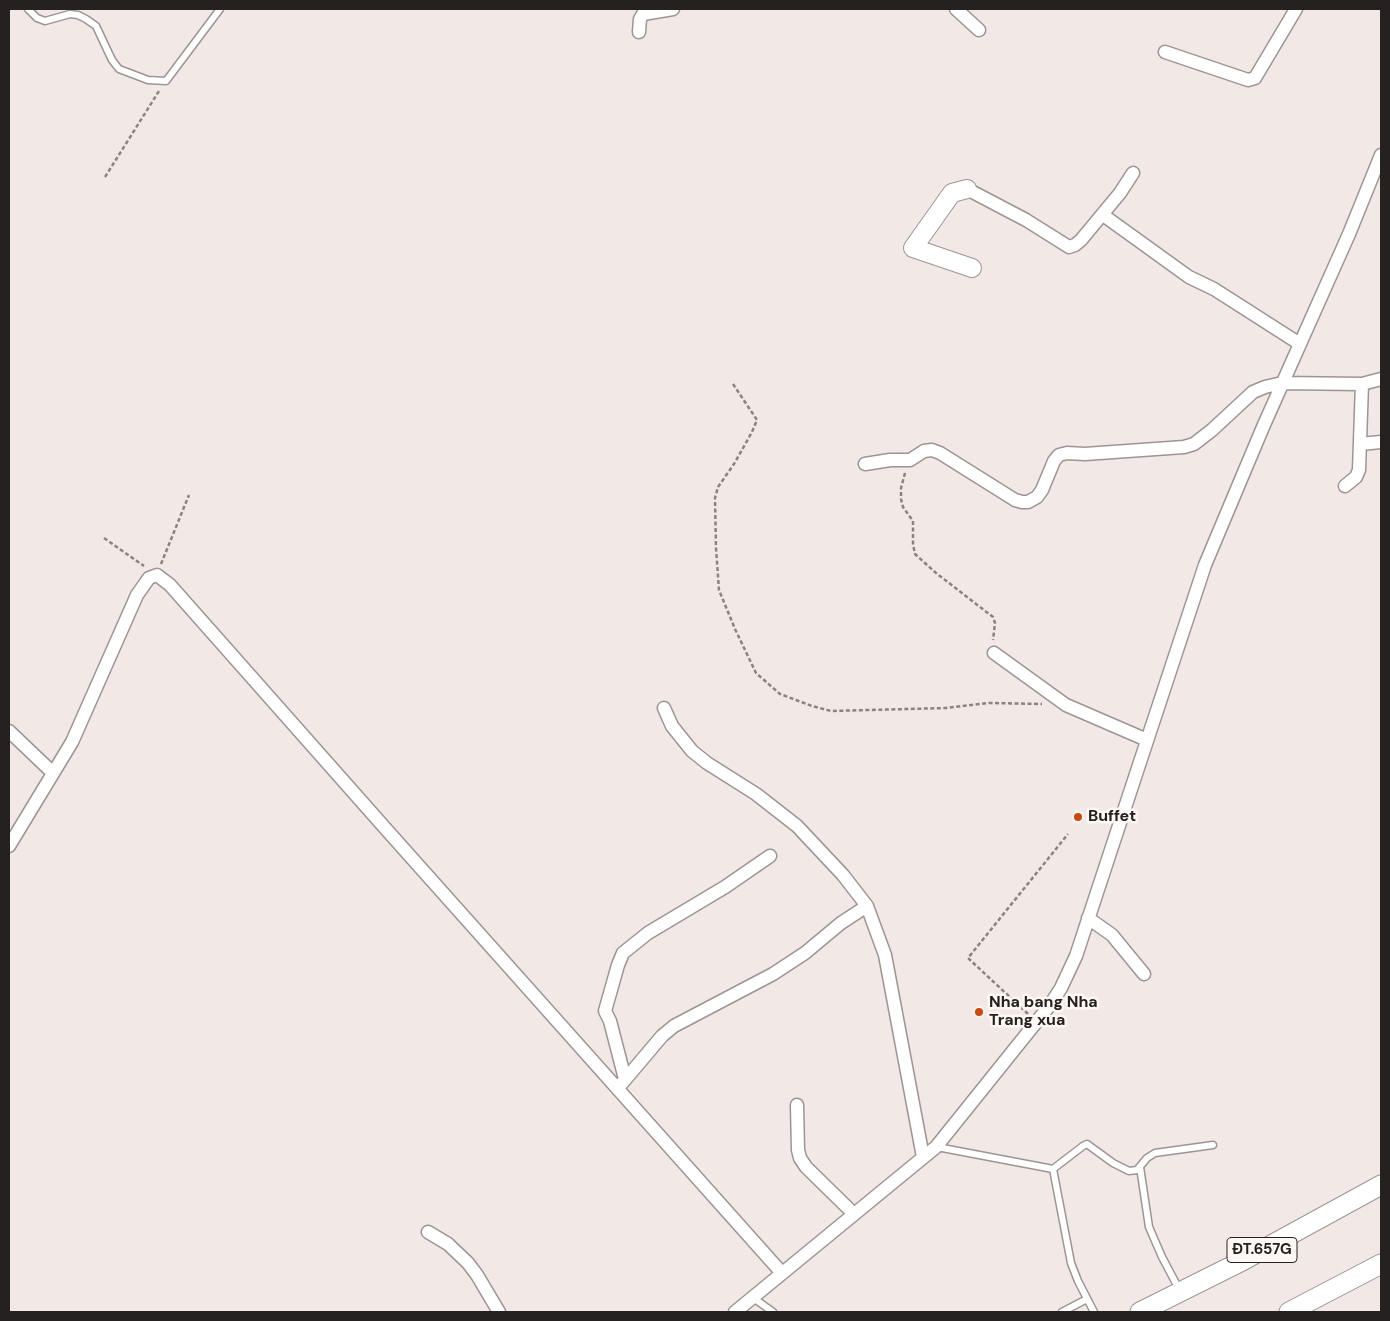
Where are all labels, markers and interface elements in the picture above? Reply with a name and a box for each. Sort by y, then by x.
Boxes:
place label: Buffet [1088,807,1136,827]
marker: Buffet [1072,811,1084,823]
place label: Nha bang Nha Trang xua [989,993,1098,1031]
marker: Nha bang Nha Trang xua [973,1006,985,1018]
road number: ĐT.657G [1227,1238,1297,1262]

